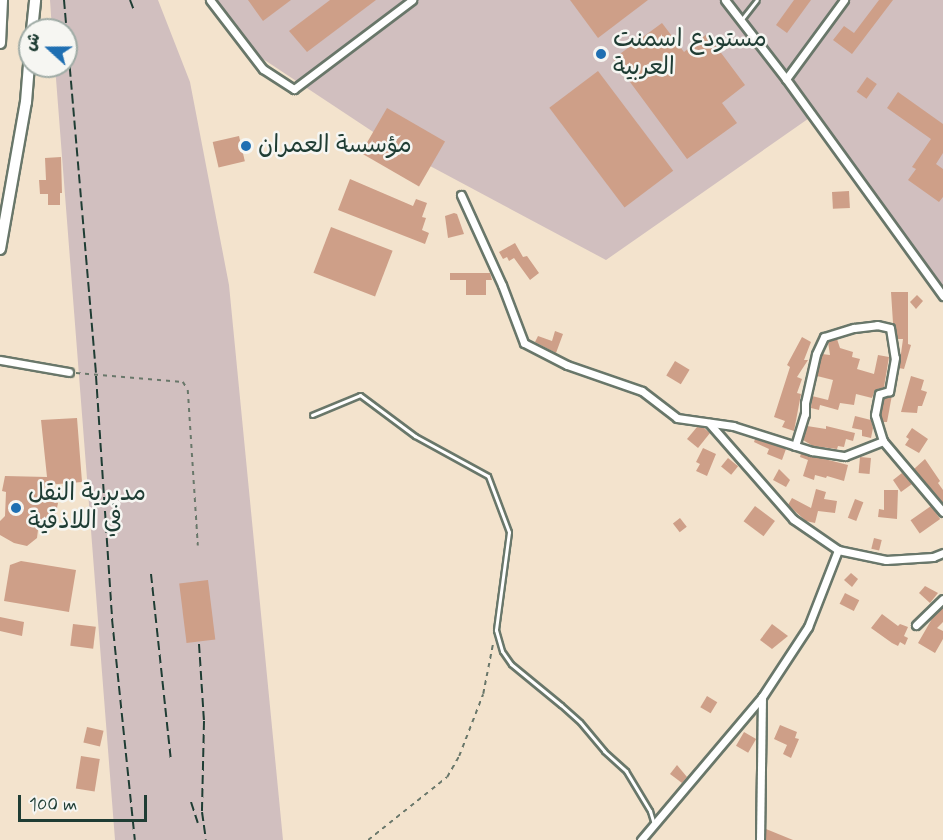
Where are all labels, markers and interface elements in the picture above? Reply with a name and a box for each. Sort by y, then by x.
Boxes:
north arrow [18,18,78,78]
place label: مستودع اسمنت العربية [613,26,767,82]
text: ش [20,30,46,54]
marker: مستودع اسمنت العربية [594,47,608,61]
place label: مؤسسة العمران [258,132,412,160]
marker: مؤسسة العمران [239,139,253,153]
place label: مديرية النقل في اللاذقية [28,480,146,536]
marker: مديرية النقل في اللاذقية [9,501,23,515]
scale bar [21,783,150,821]
text: 100 m [29,793,77,817]

